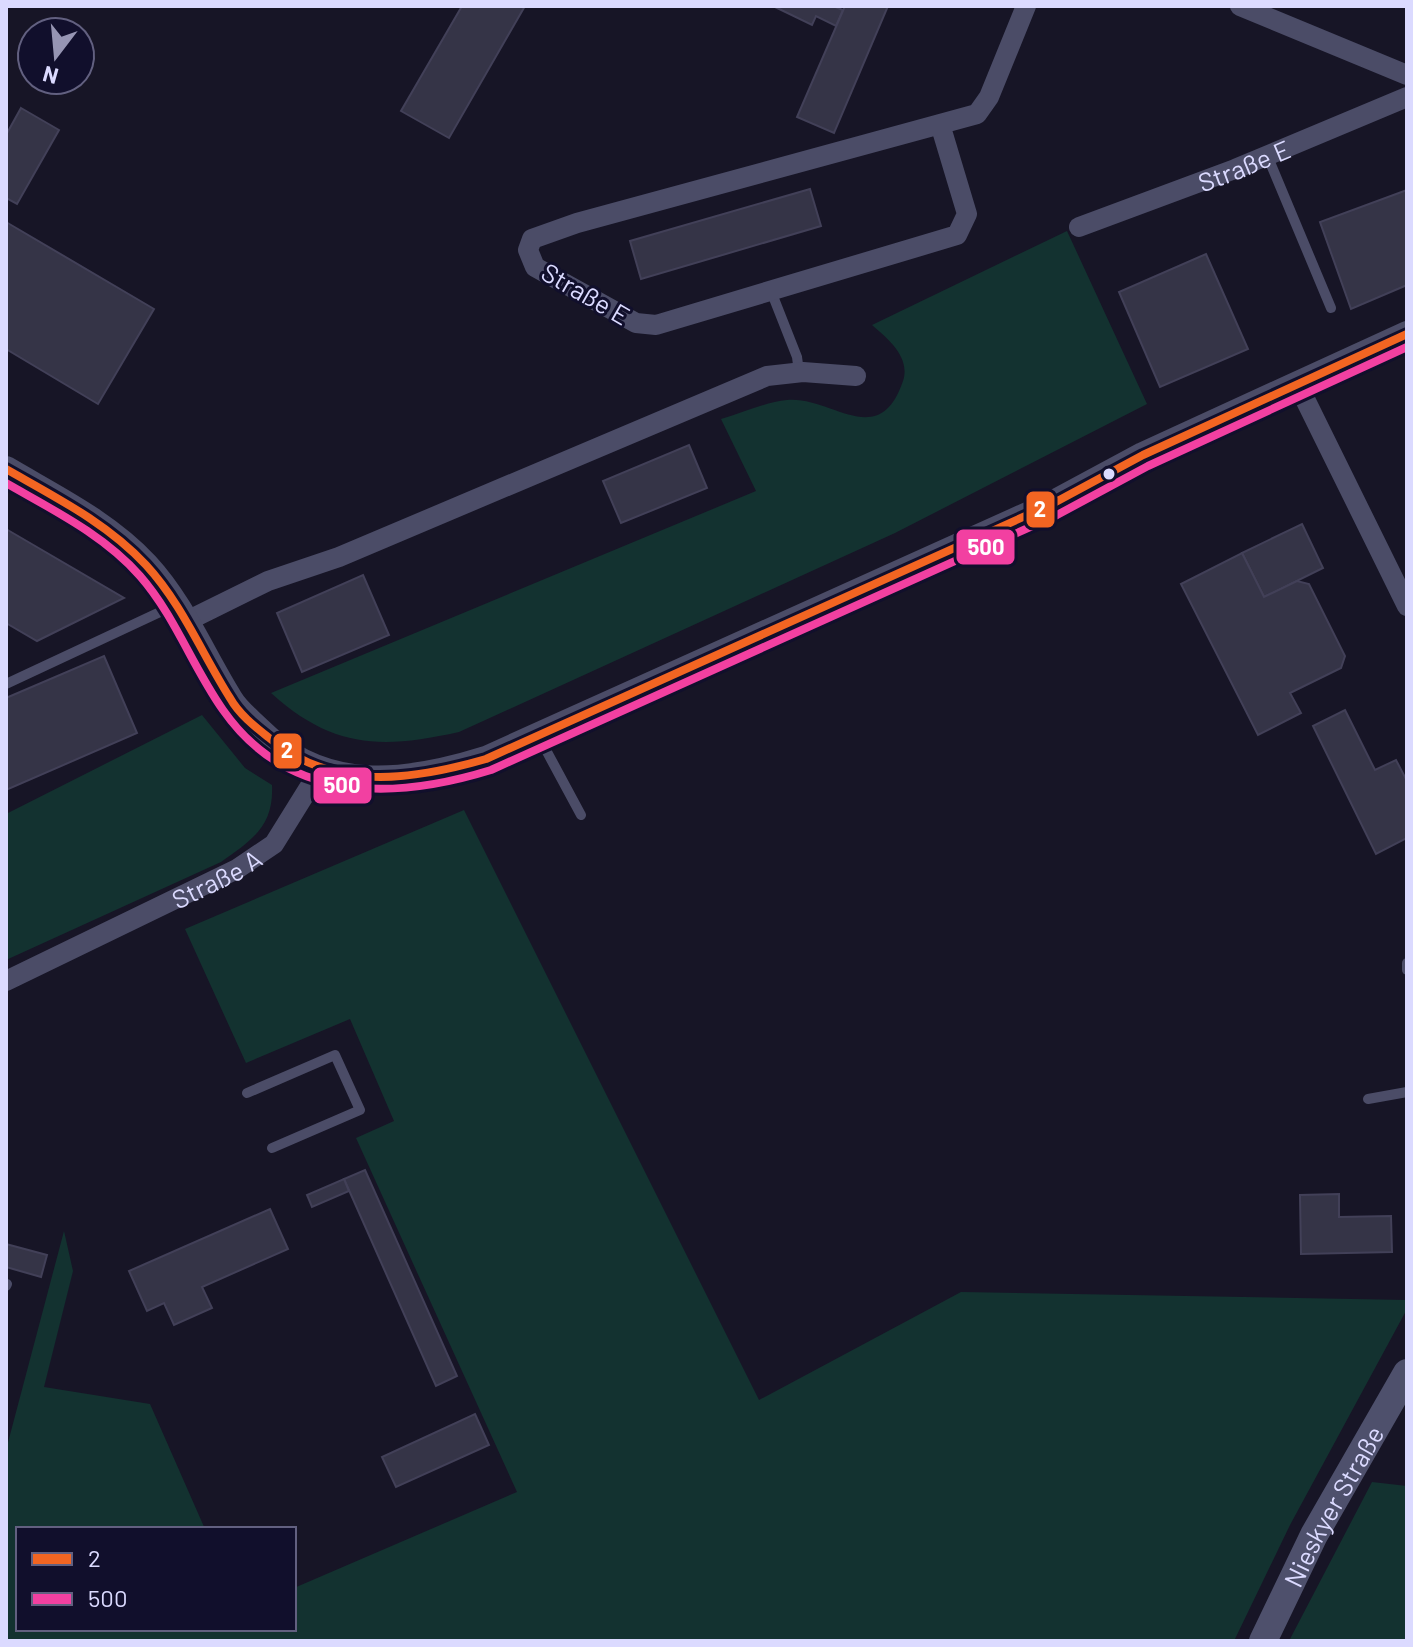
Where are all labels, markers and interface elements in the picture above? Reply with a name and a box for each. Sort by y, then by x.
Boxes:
north arrow [16,16,96,96]
text: N [40,62,61,91]
street label: Straße E [1193,132,1294,197]
street label: Straße E [536,255,636,331]
unlabelled marker [1101,466,1117,482]
line badge: 2 [1025,490,1056,529]
text: 2 [1034,495,1046,521]
line badge: 500 [955,528,1016,566]
text: 500 [968,533,1004,559]
line badge: 2 [272,732,303,770]
text: 2 [281,736,293,762]
line badge: 500 [312,766,373,805]
text: 500 [324,771,360,797]
street label: Straße A [166,842,267,914]
street label: Nieskyer Straße [1276,1420,1389,1591]
legend [16,1527,296,1631]
text: 2 [88,1543,101,1572]
text: 500 [88,1583,127,1612]

